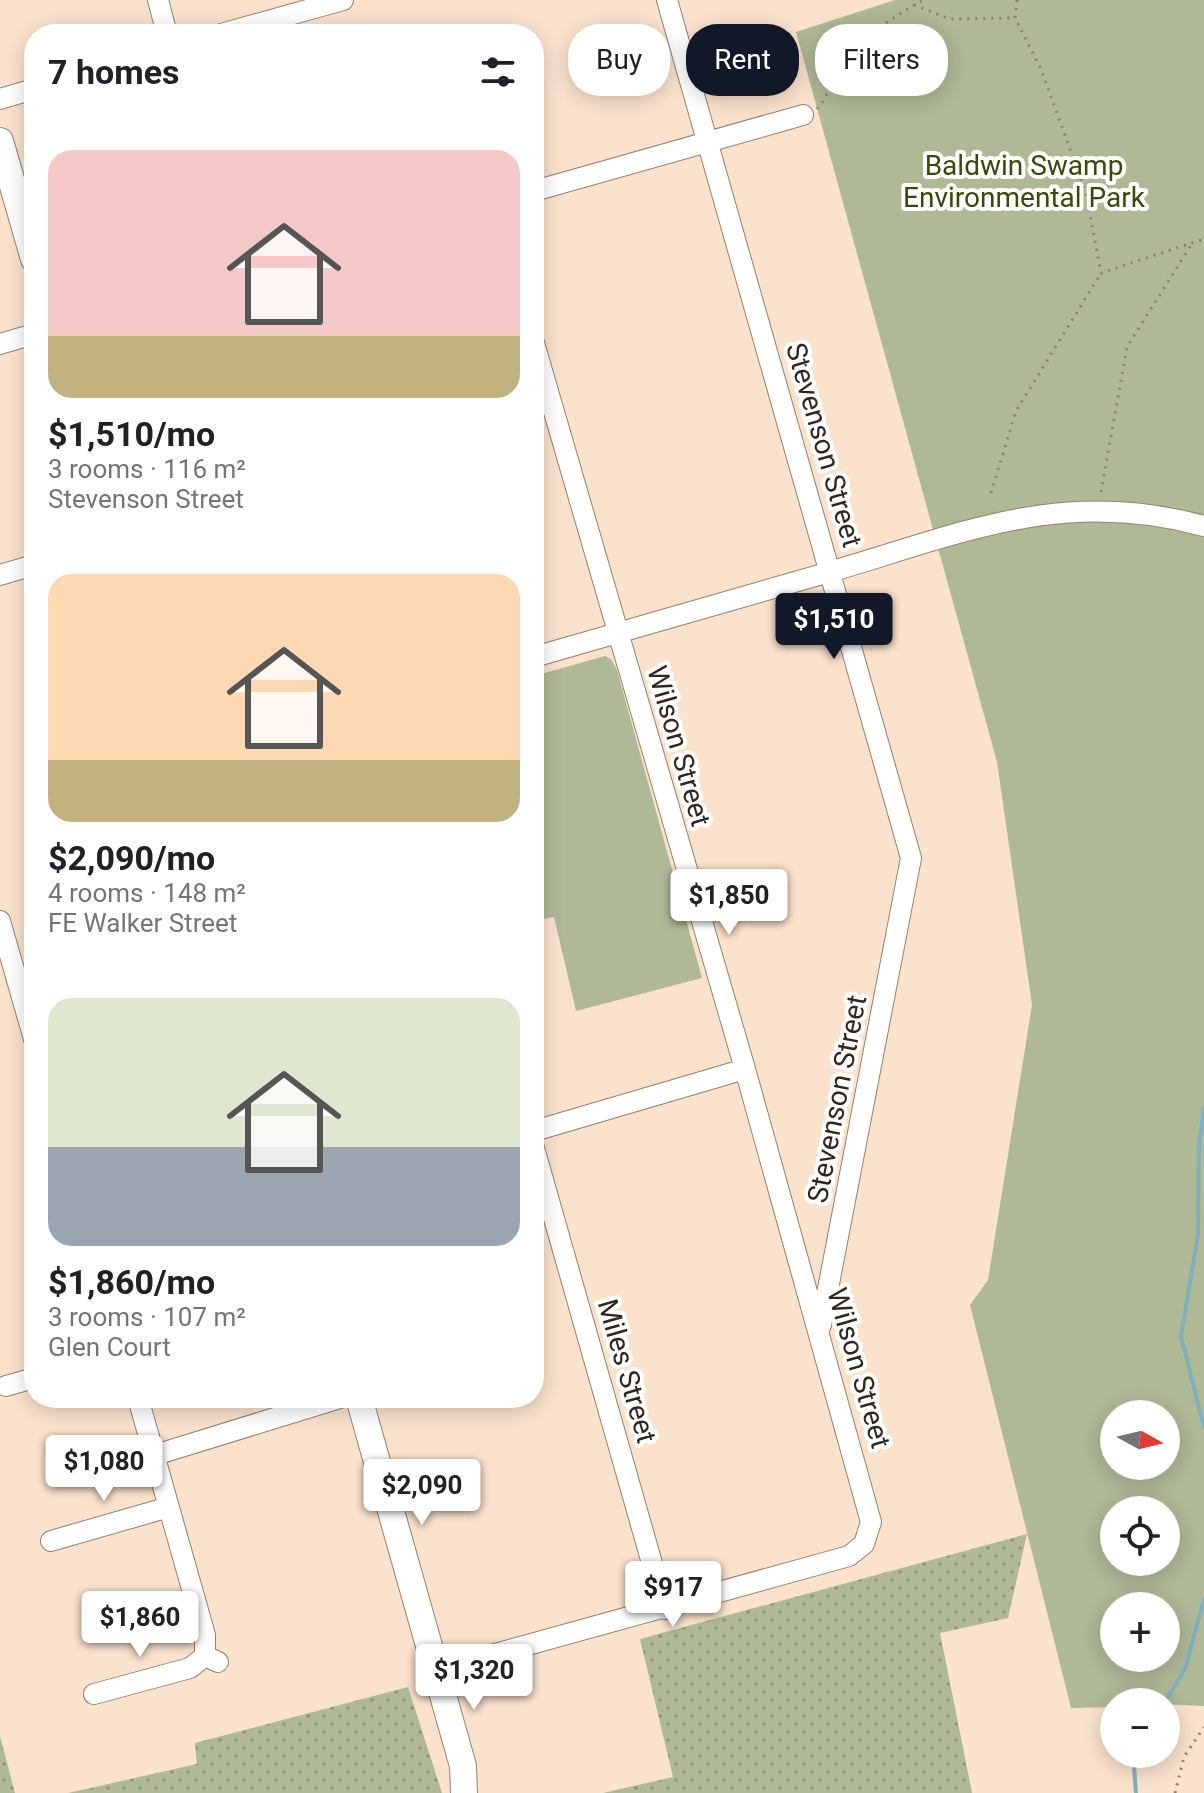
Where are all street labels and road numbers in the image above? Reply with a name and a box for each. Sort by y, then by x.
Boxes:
street label: Stevenson Street [779,339,869,551]
street label: Wilson Street [640,662,718,830]
street label: Stevenson Street [801,992,873,1206]
street label: Wilson Street [820,1284,898,1452]
street label: Miles Street [591,1295,663,1447]

